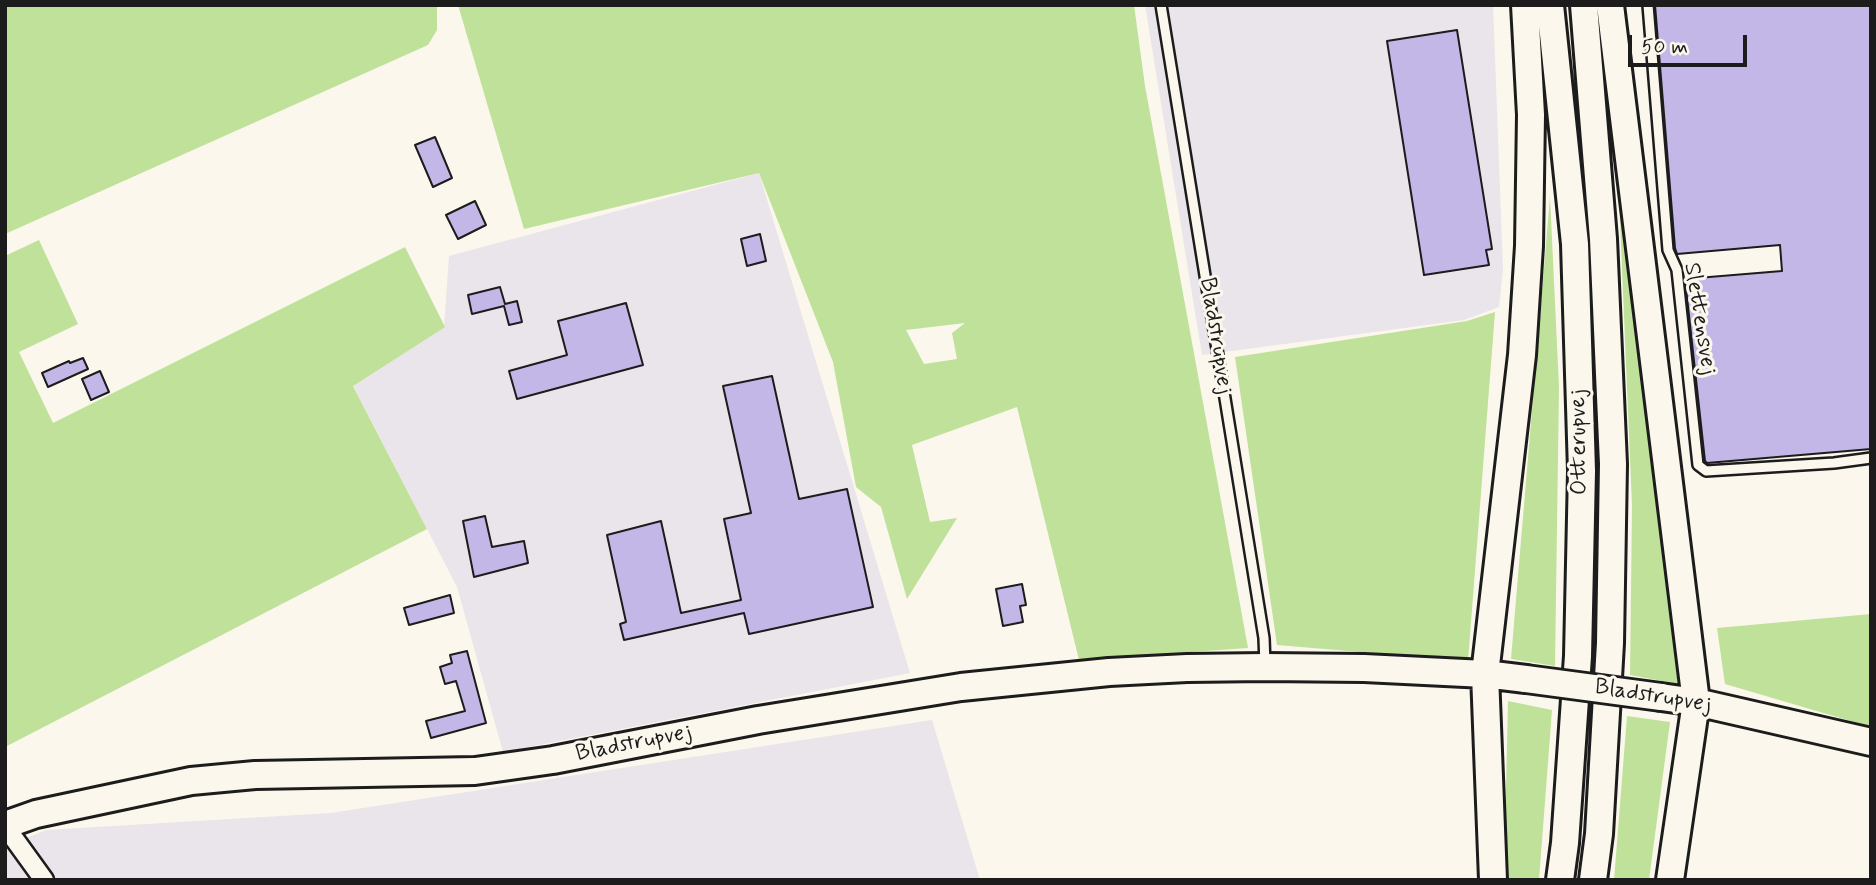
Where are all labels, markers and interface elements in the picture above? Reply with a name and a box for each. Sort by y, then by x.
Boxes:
scale bar [1631,21,1750,65]
text: 50 m [1641,33,1688,61]
street label: Slettensvej [1677,261,1721,377]
street label: Bladstrupvej [1192,276,1238,396]
street label: Otterupvej [1565,389,1595,495]
street label: Bladstrupvej [1593,674,1713,720]
street label: Bladstrupvej [574,719,694,769]

